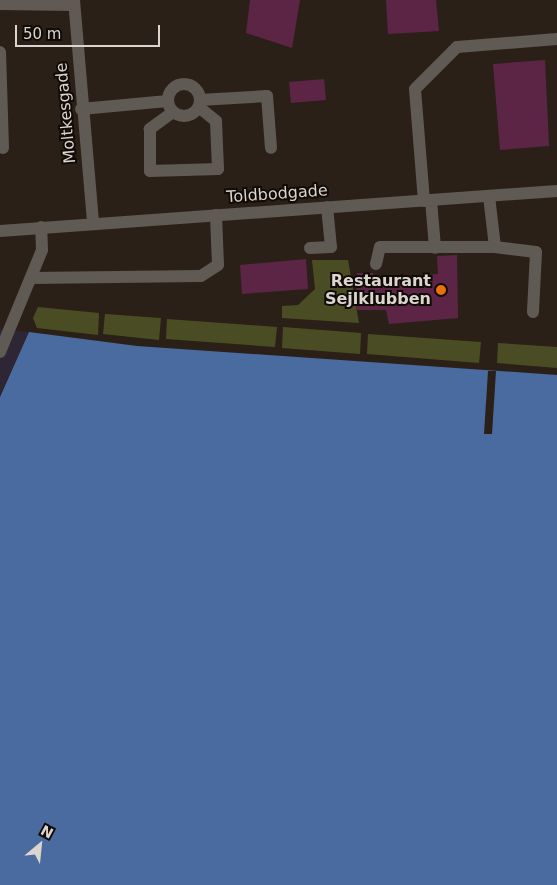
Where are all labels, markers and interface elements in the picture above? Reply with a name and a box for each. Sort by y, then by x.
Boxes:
scale bar [18,15,162,47]
text: 50 m [23,25,61,43]
street label: Moltkesgade [52,62,80,164]
street label: Toldbodgade [226,181,328,207]
place label: Restaurant Sejlklubben [325,271,431,309]
marker: Restaurant Sejlklubben [435,284,447,296]
north arrow [15,820,65,870]
text: N [38,822,56,842]

